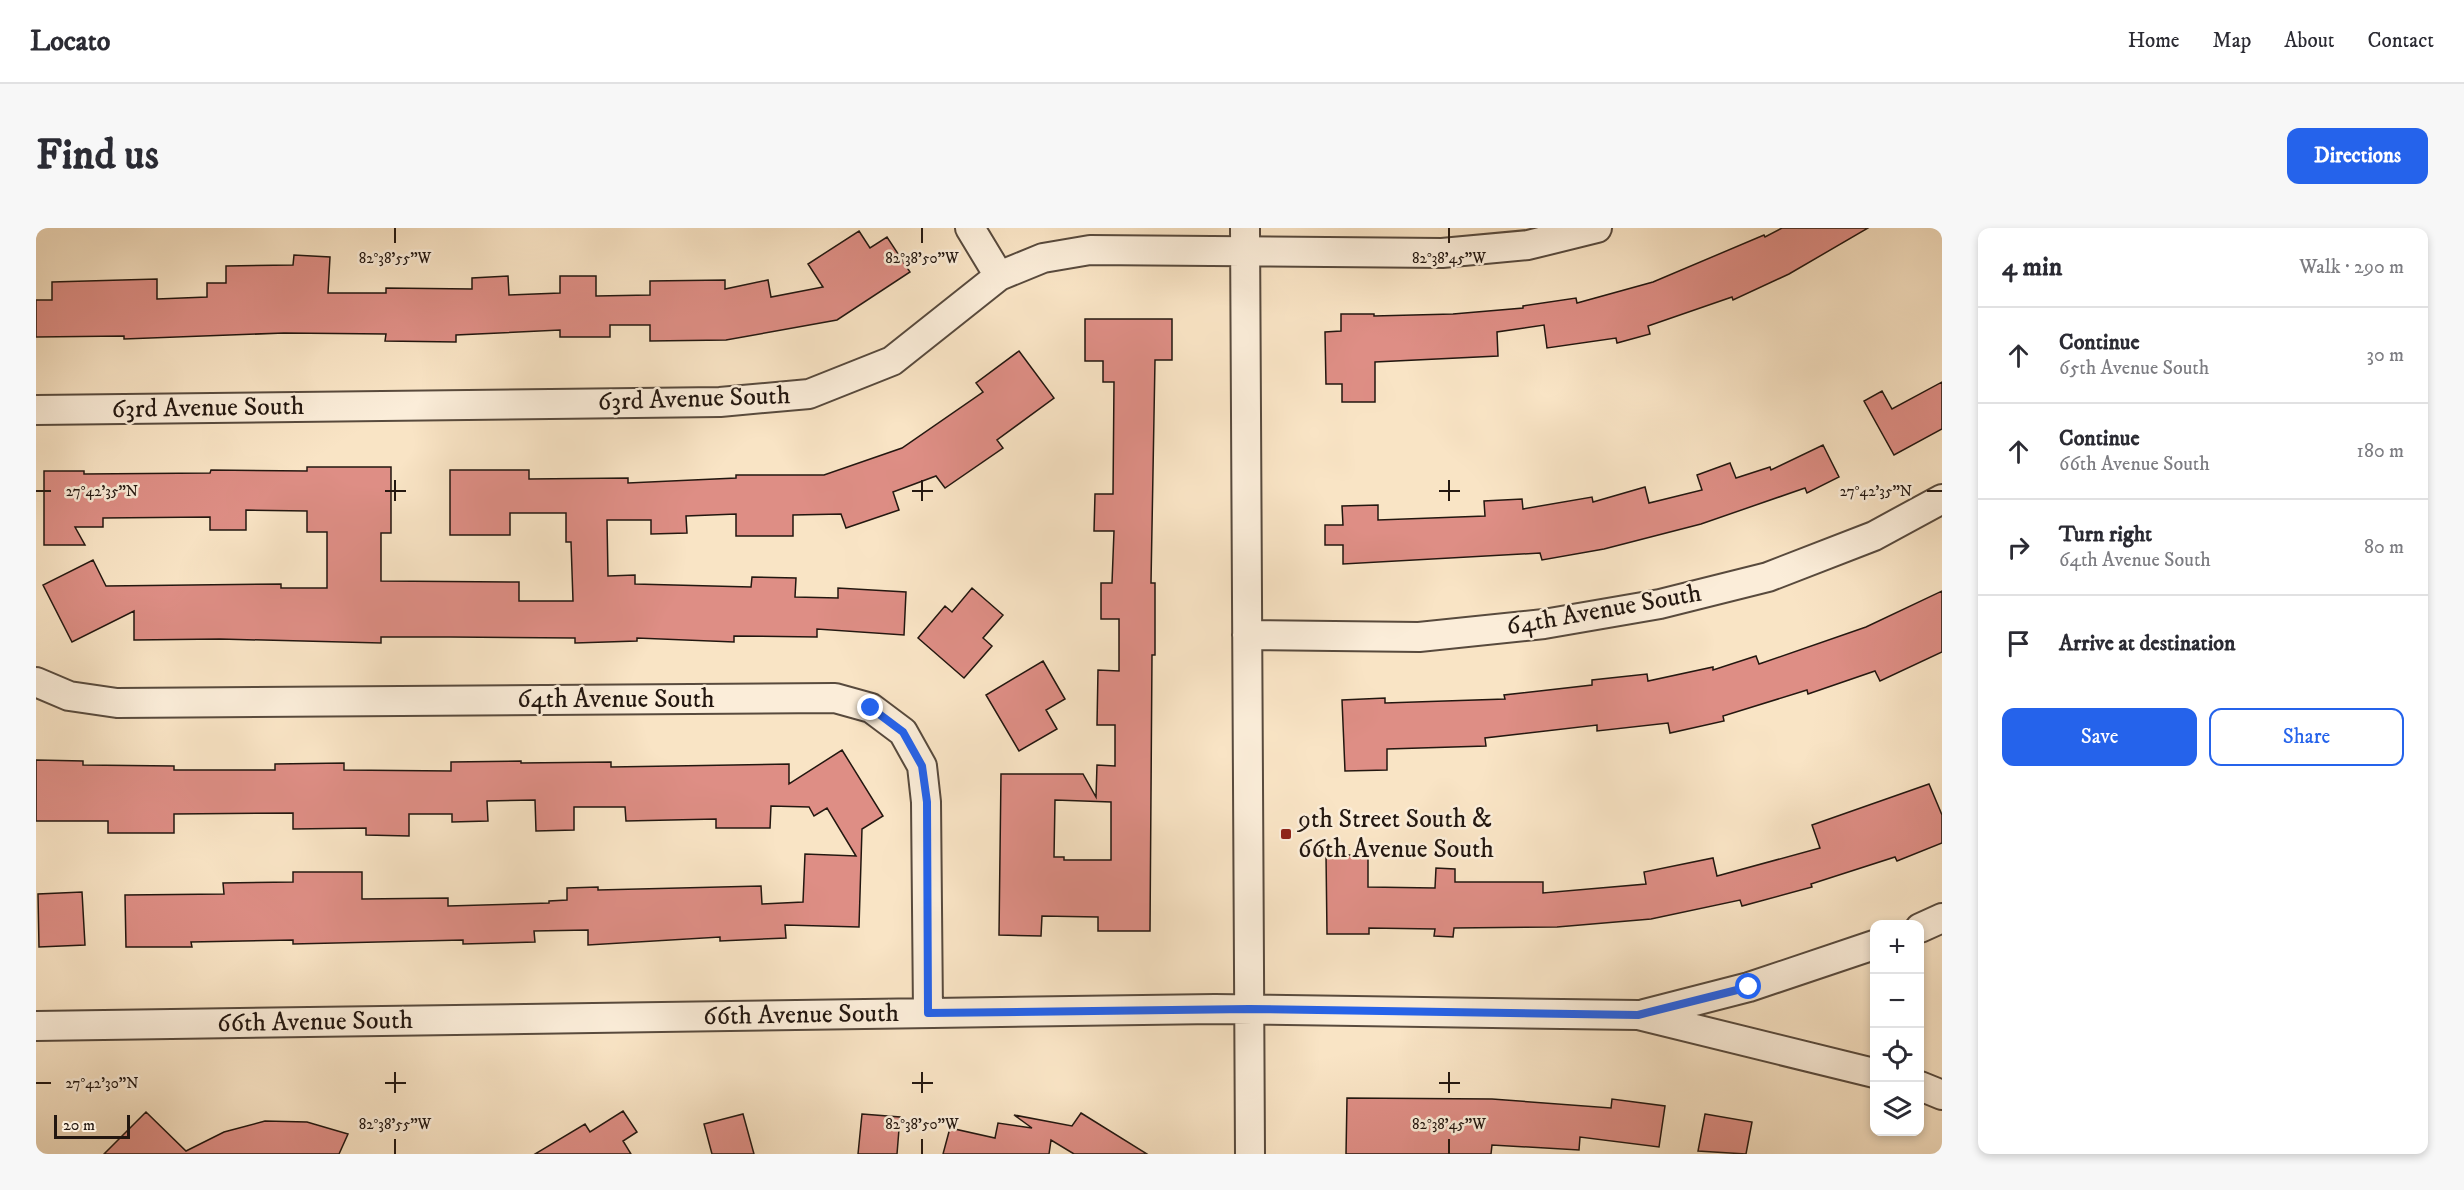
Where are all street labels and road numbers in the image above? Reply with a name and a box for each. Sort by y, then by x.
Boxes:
street label: 63rd Avenue South [597,379,791,419]
street label: 63rd Avenue South [111,390,305,426]
street label: 64th Avenue South [1504,577,1704,643]
street label: 64th Avenue South [517,683,715,716]
street label: 66th Avenue South [703,997,900,1033]
street label: 66th Avenue South [217,1004,414,1040]

